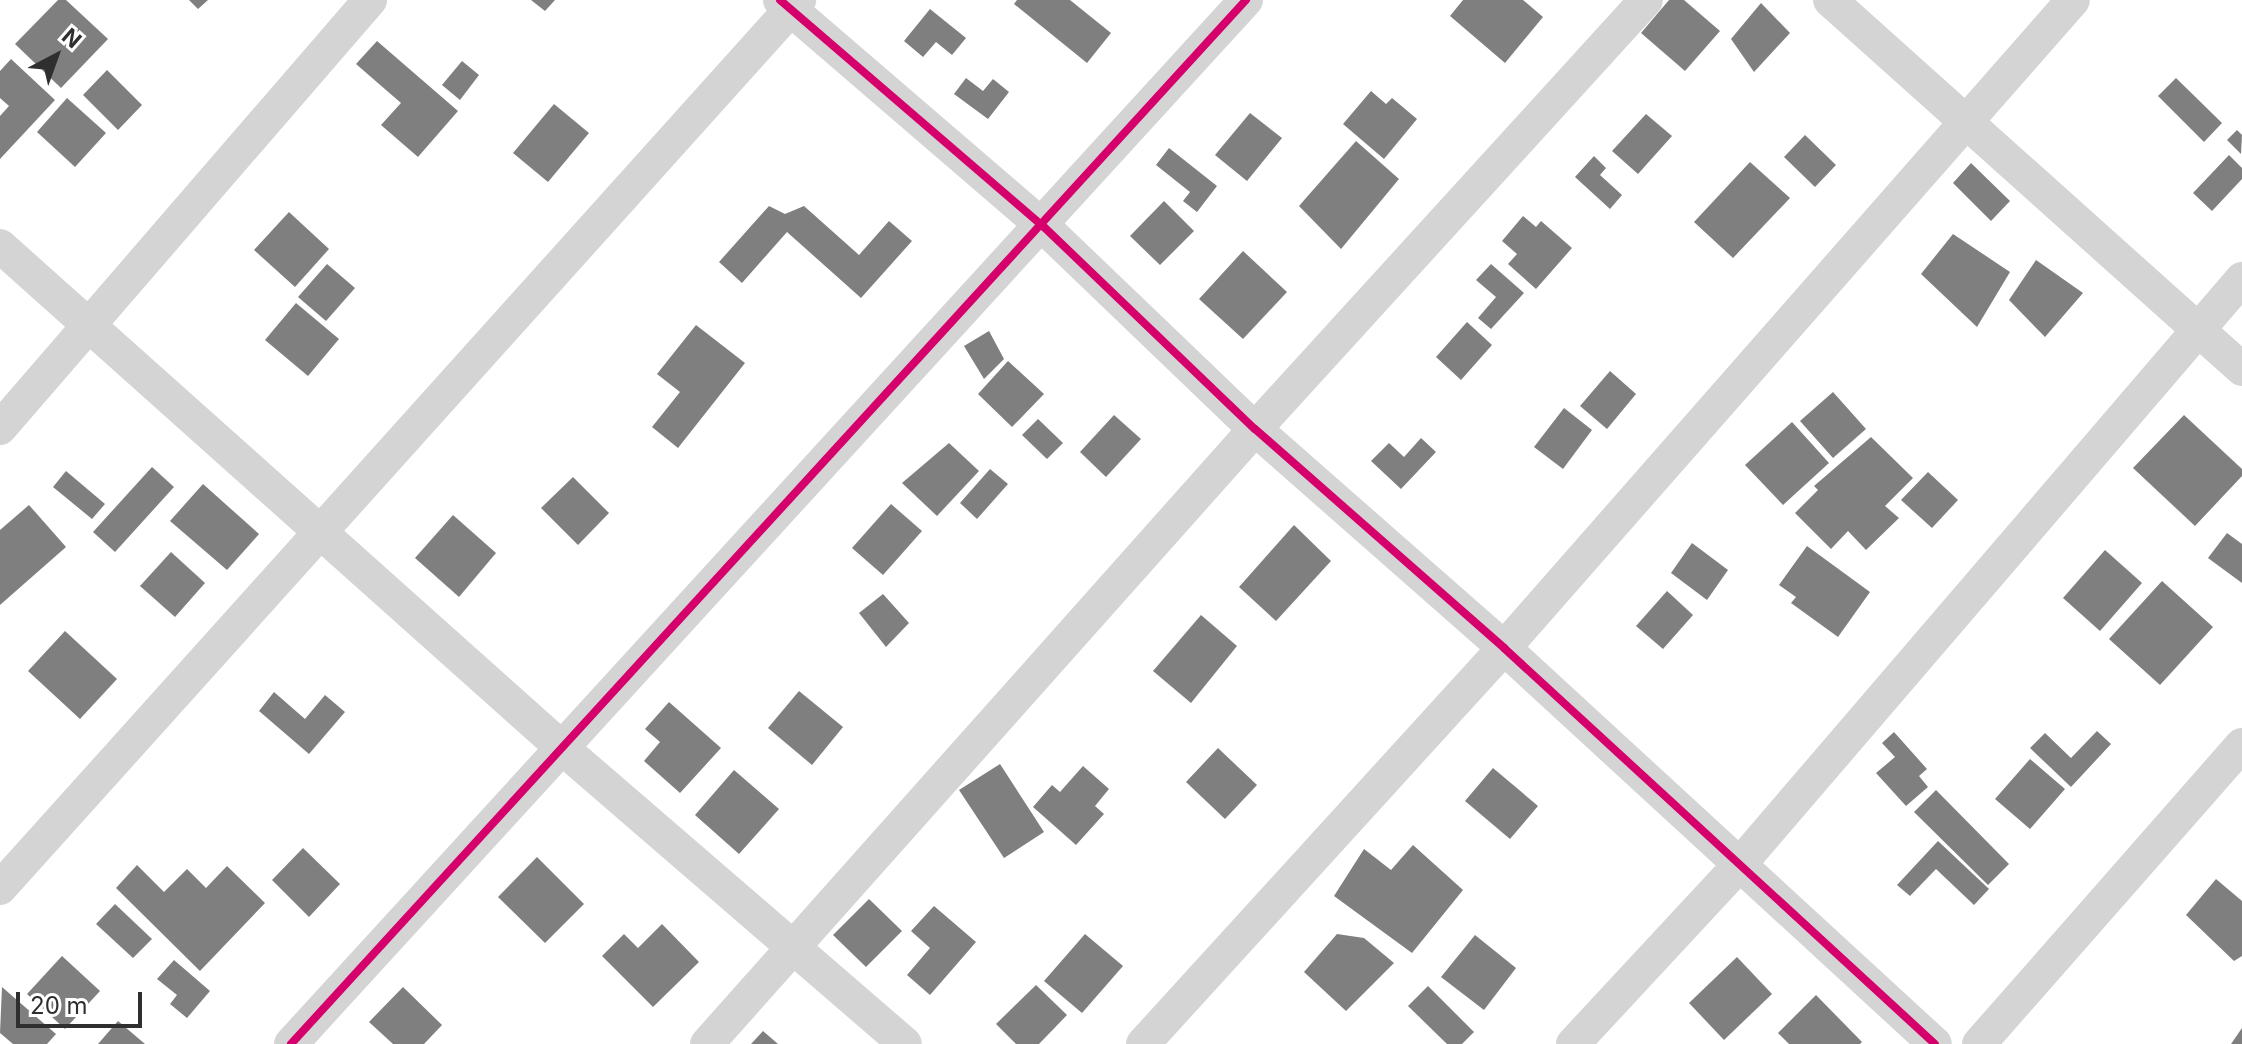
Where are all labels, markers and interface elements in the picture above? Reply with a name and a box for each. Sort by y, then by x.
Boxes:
north arrow [16,16,96,96]
text: N [57,23,87,53]
scale bar [20,976,146,1026]
text: 20 m [30,991,88,1020]

